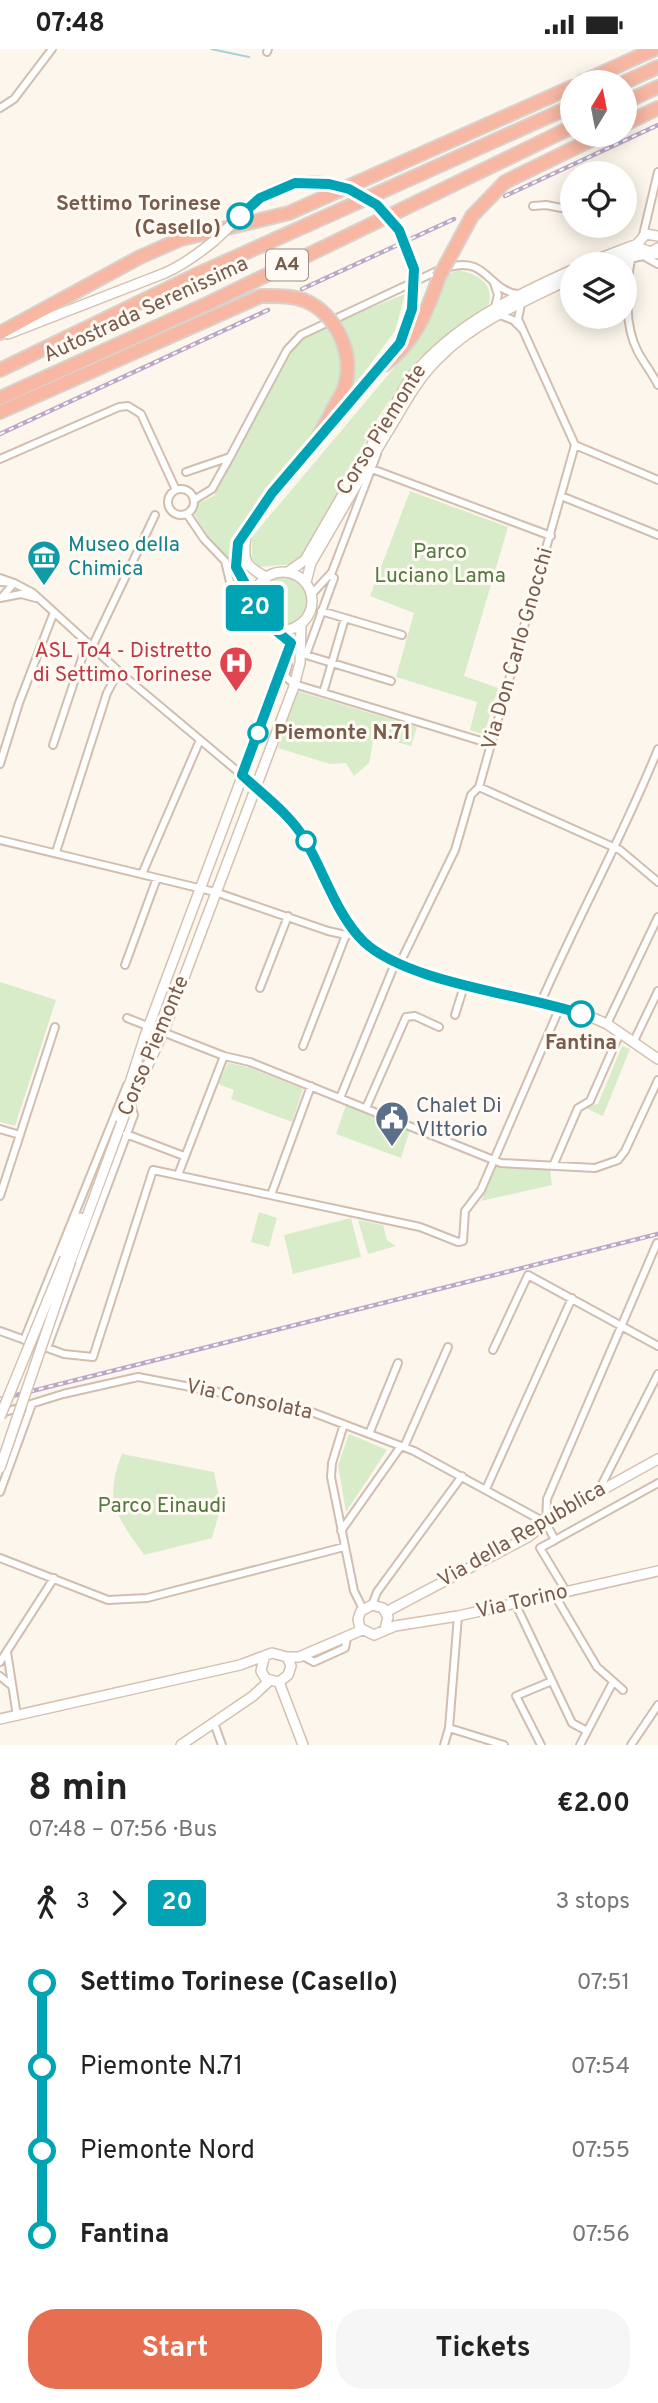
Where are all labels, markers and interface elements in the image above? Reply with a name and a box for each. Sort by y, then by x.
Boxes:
text: 07:48 [35,8,105,41]
north arrow [560,70,637,147]
map controls [560,70,637,329]
button: locate [560,161,637,238]
place label: Settimo Torinese (Casello) [56,191,221,242]
marker: Settimo Torinese (Casello) [227,203,253,229]
road number: A4 [266,249,308,281]
street label: Autostrada Serenissima [39,251,253,369]
button: layers [560,252,637,329]
street label: Corso Piemonte [331,359,433,501]
place label: Museo della Chimica [68,532,180,583]
museum icon: Museo della Chimica [25,538,63,587]
park label: Parco Luciano Lama [374,539,506,590]
street label: Via Don Carlo Gnocchi [476,545,560,753]
line badge: 20 [224,585,286,631]
text: 20 [240,593,270,623]
place label: ASL To4 - Distretto di Settimo Torinese [33,638,212,689]
hospital icon: ASL To4 - Distretto di Settimo Torinese [217,644,255,693]
place label: Piemonte N.71 [274,720,411,747]
marker: Piemonte N.71 [248,723,268,743]
unlabelled marker [296,831,316,851]
street label: Corso Piemonte [112,972,196,1120]
marker: Fantina [568,1001,594,1027]
place label: Fantina [545,1030,617,1057]
place label: Chalet Di VIttorio [416,1093,502,1144]
public building icon: Chalet Di VIttorio [373,1099,411,1148]
street label: Via Consolata [183,1373,315,1427]
street label: Via della Repubblica [433,1476,611,1594]
park label: Parco Einaudi [98,1493,226,1520]
street label: Via Torino [473,1578,571,1626]
text: 8 min [28,1765,128,1814]
text: €2.00 [557,1788,630,1821]
text: 07:48 – 07:56 · Bus [28,1816,217,1845]
icon: walk [28,1884,66,1922]
icon: forward [100,1884,138,1922]
text: 3 [76,1888,90,1917]
text: 20 [162,1888,192,1918]
text: 3 stops [555,1888,630,1917]
text: Settimo Torinese (Casello) [80,1967,398,2000]
text: 07:51 [577,1969,630,1998]
text: Piemonte N.71 [80,2051,243,2084]
text: 07:54 [571,2053,630,2082]
text: Piemonte Nord [80,2135,255,2168]
text: 07:55 [571,2137,630,2166]
text: Fantina [80,2219,169,2252]
text: 07:56 [572,2221,630,2250]
button: Start [28,2309,322,2389]
button: Tickets [336,2309,630,2389]

